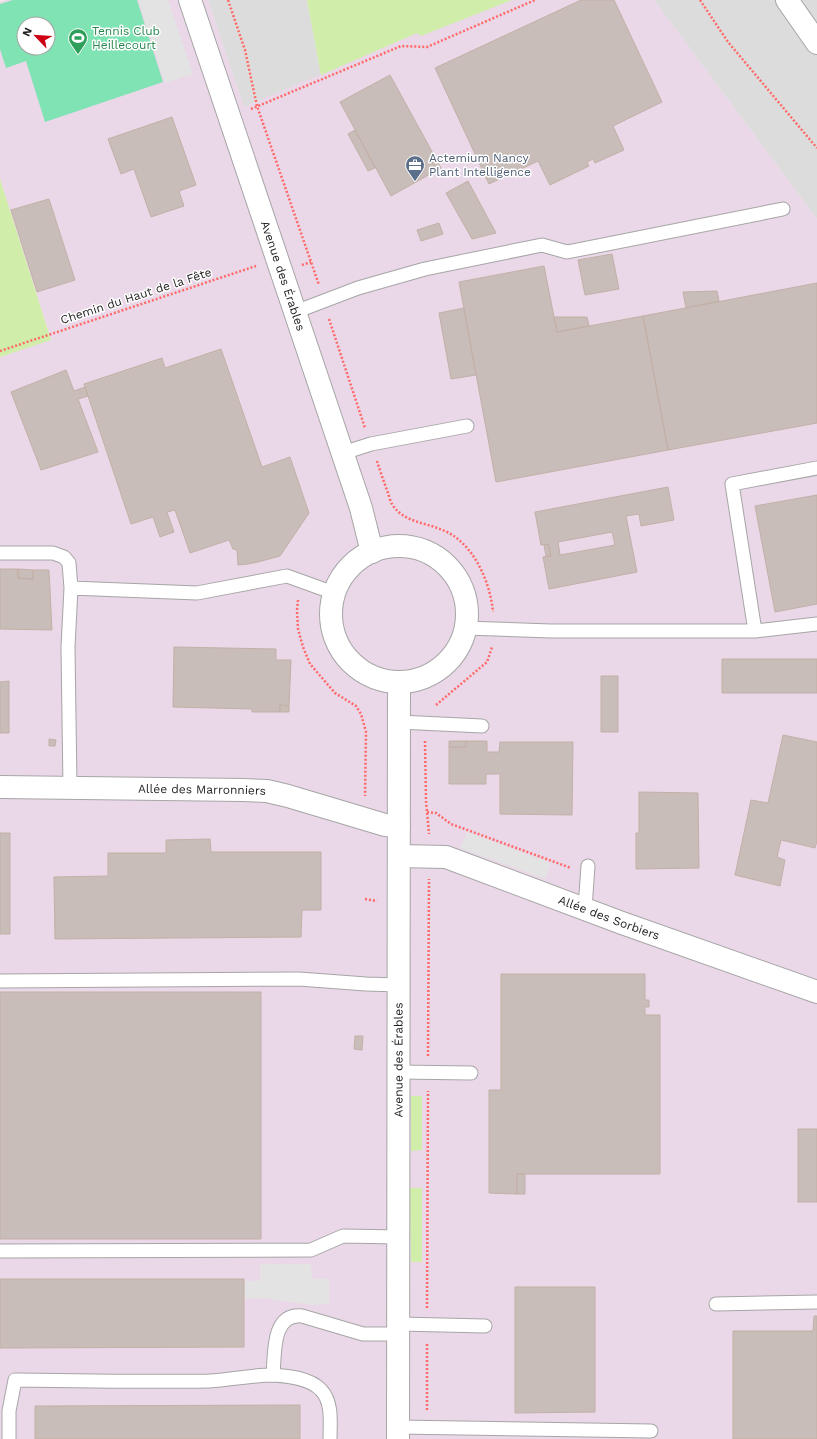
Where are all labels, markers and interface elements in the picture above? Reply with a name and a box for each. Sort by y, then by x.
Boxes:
north arrow [16,16,56,56]
place label: Tennis Club Heillecourt [92,24,160,52]
text: N [20,26,35,38]
sports icon: Tennis Club Heillecourt [67,27,89,55]
place label: Actemium Nancy Plant Intelligence [429,151,531,179]
office icon: Actemium Nancy Plant Intelligence [404,154,426,182]
street label: Avenue des Érables [258,219,308,333]
street label: Chemin du Haut de la Fête [59,265,213,327]
street label: Allée des Marronniers [138,782,266,798]
street label: Allée des Sorbiers [557,893,661,943]
street label: Avenue des Érables [391,1002,406,1118]

